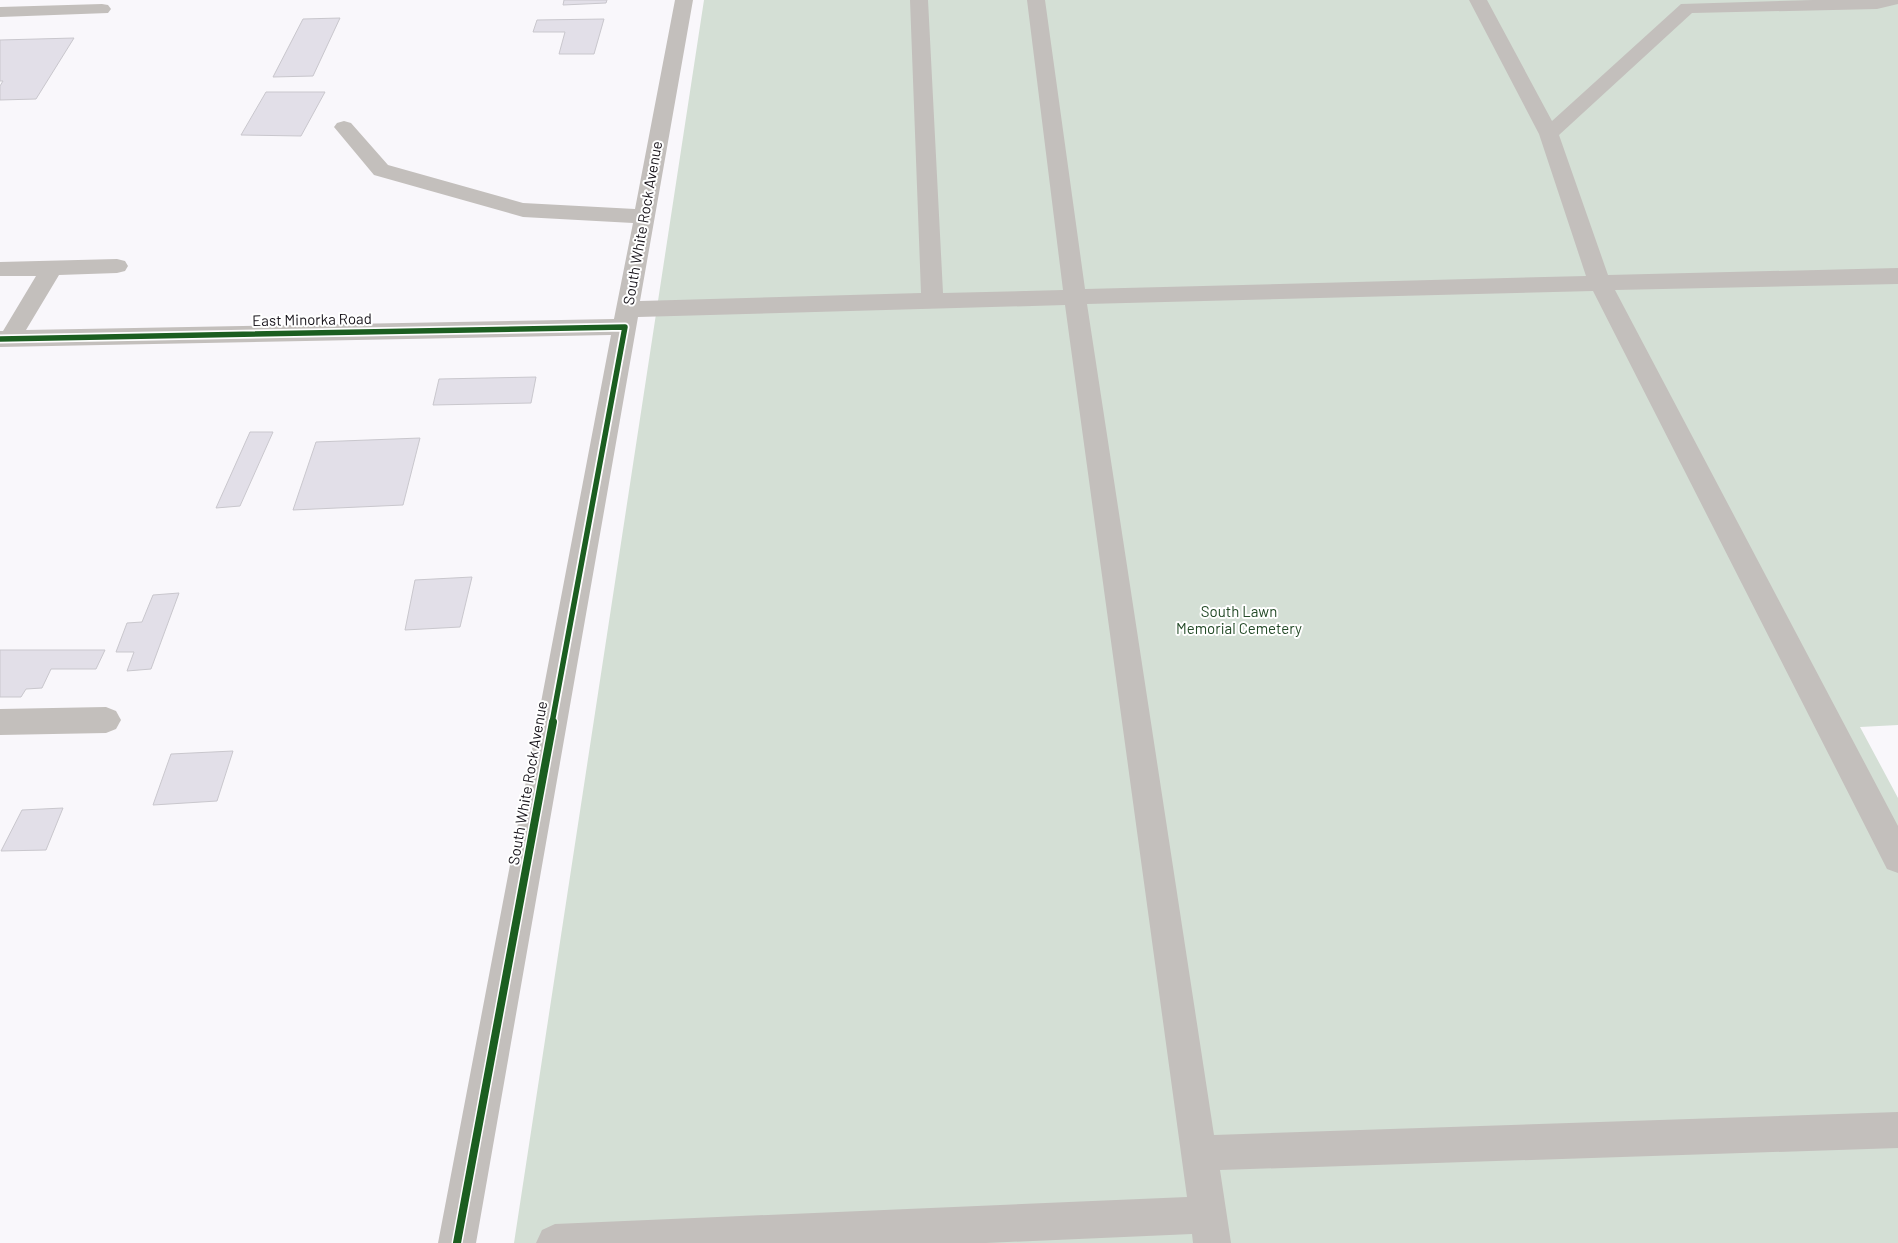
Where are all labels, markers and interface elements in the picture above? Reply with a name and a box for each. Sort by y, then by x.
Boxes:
street label: South White Rock Avenue [619,139,665,306]
street label: East Minorka Road [252,309,372,329]
park label: South Lawn Memorial Cemetery [1176,602,1302,637]
street label: South White Rock Avenue [504,699,550,866]

